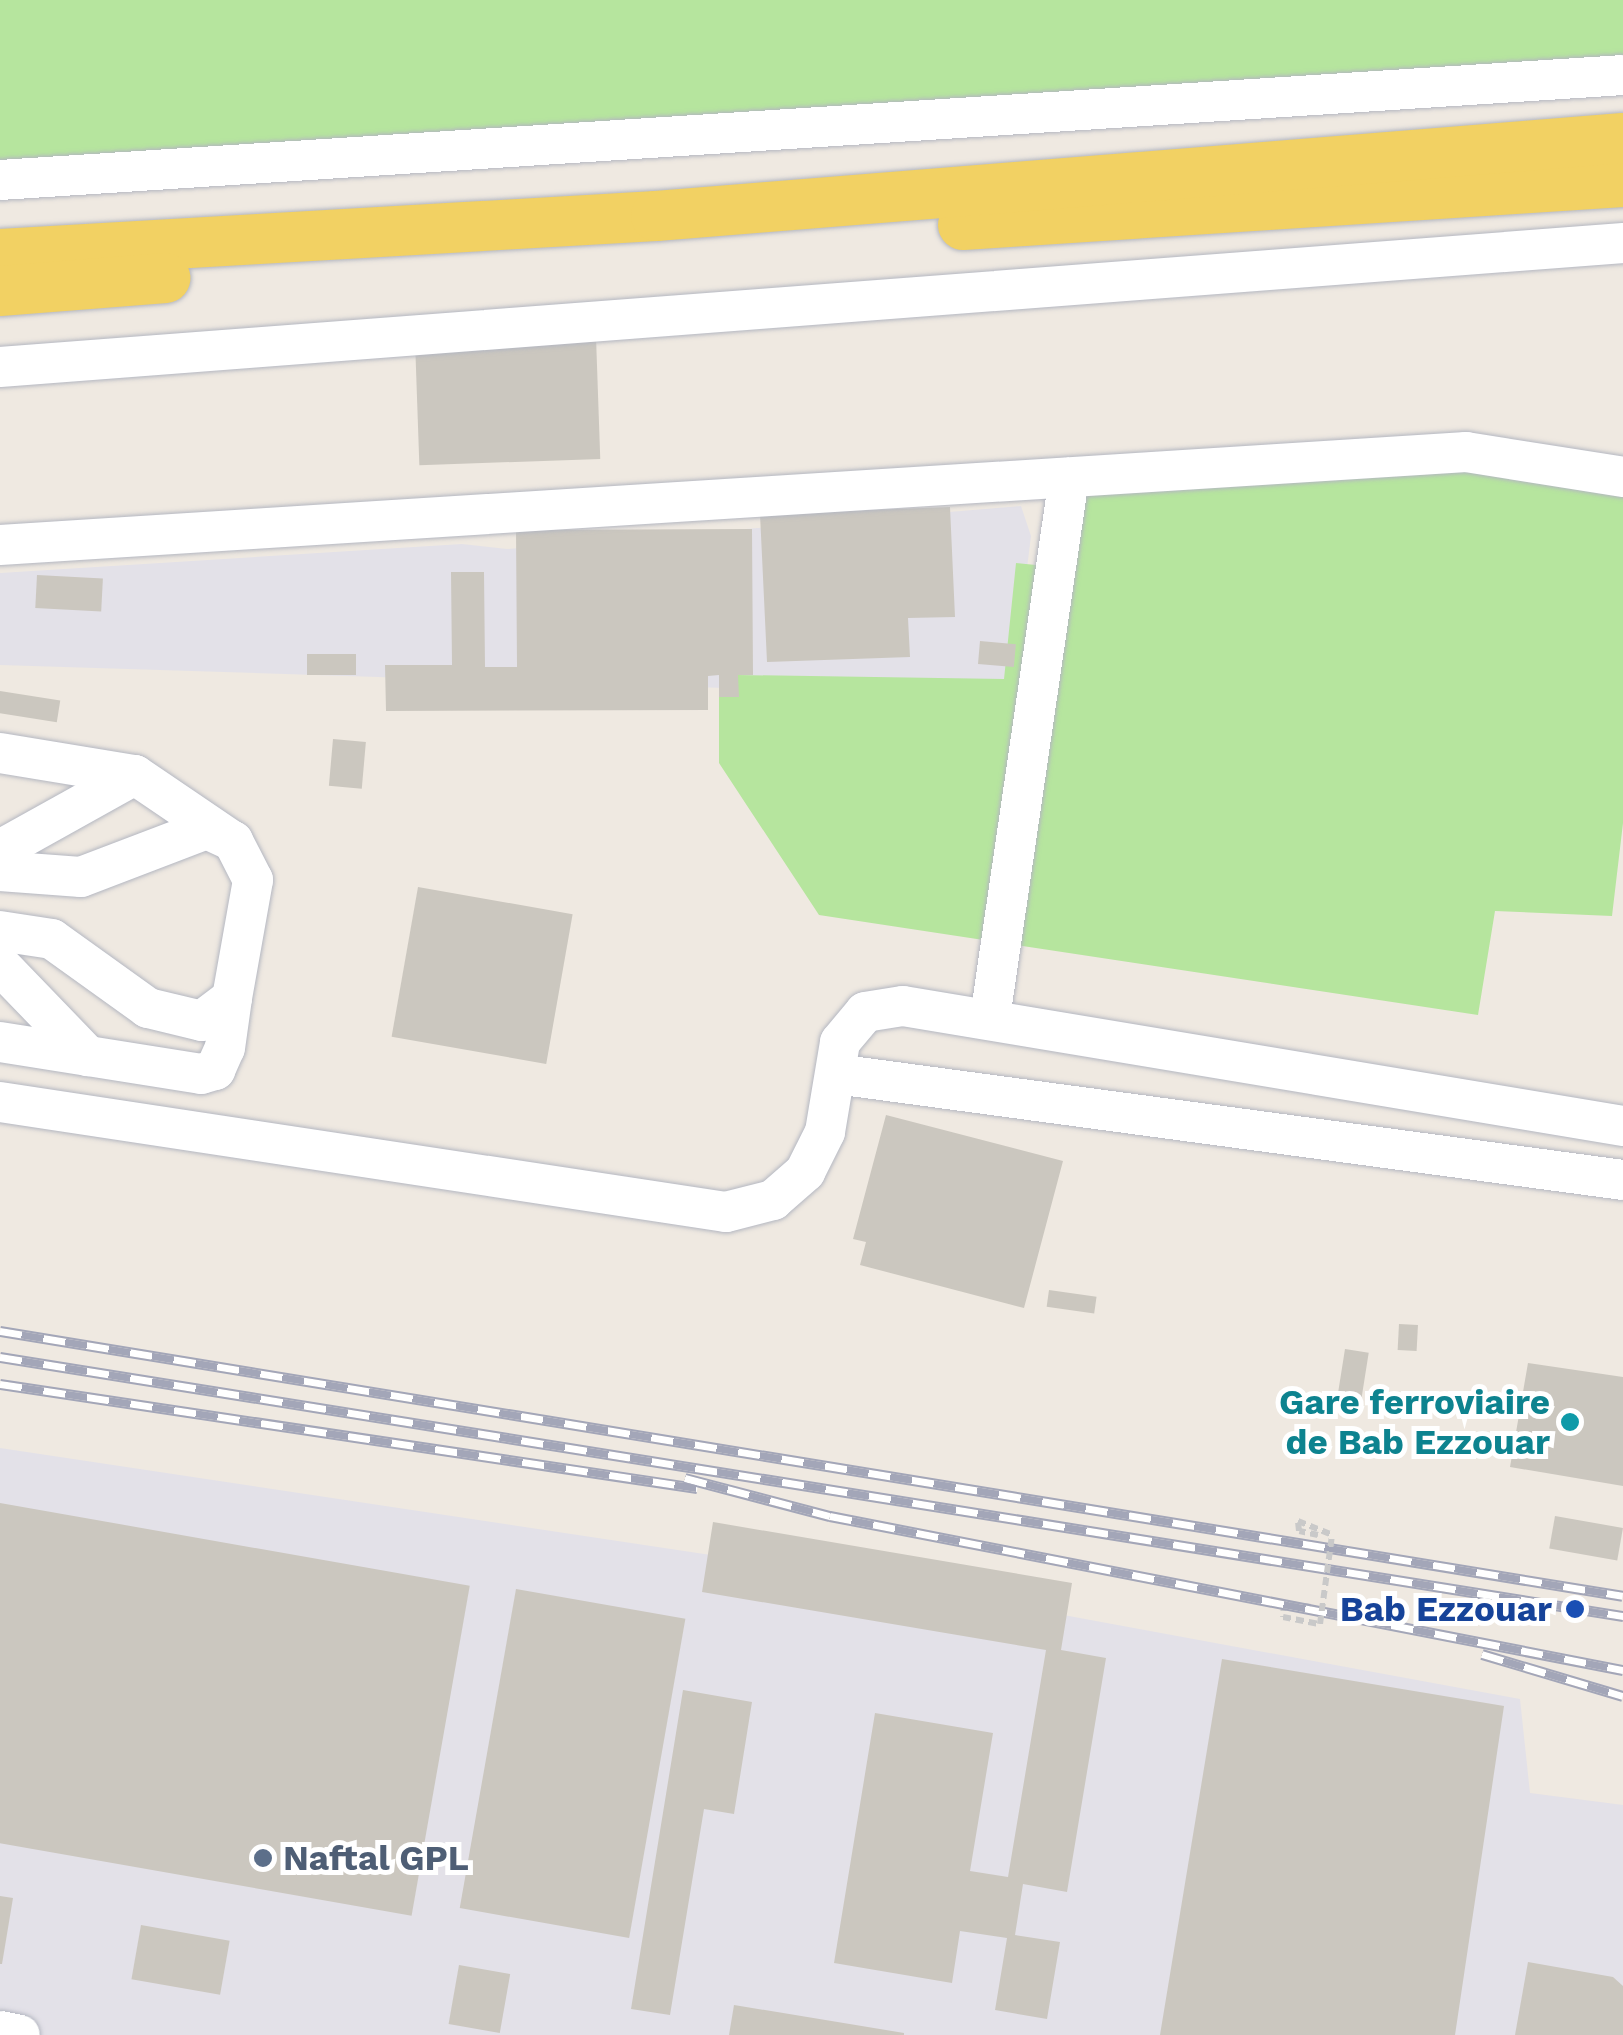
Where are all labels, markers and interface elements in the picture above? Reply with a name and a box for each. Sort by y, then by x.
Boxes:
place label: Gare ferroviaire de Bab Ezzouar [1279,1381,1550,1463]
marker: Gare ferroviaire de Bab Ezzouar [1559,1411,1581,1433]
place label: Bab Ezzouar [1340,1588,1552,1630]
marker: Bab Ezzouar [1562,1596,1588,1622]
place label: Naftal GPL [283,1837,469,1879]
marker: Naftal GPL [252,1847,274,1869]

